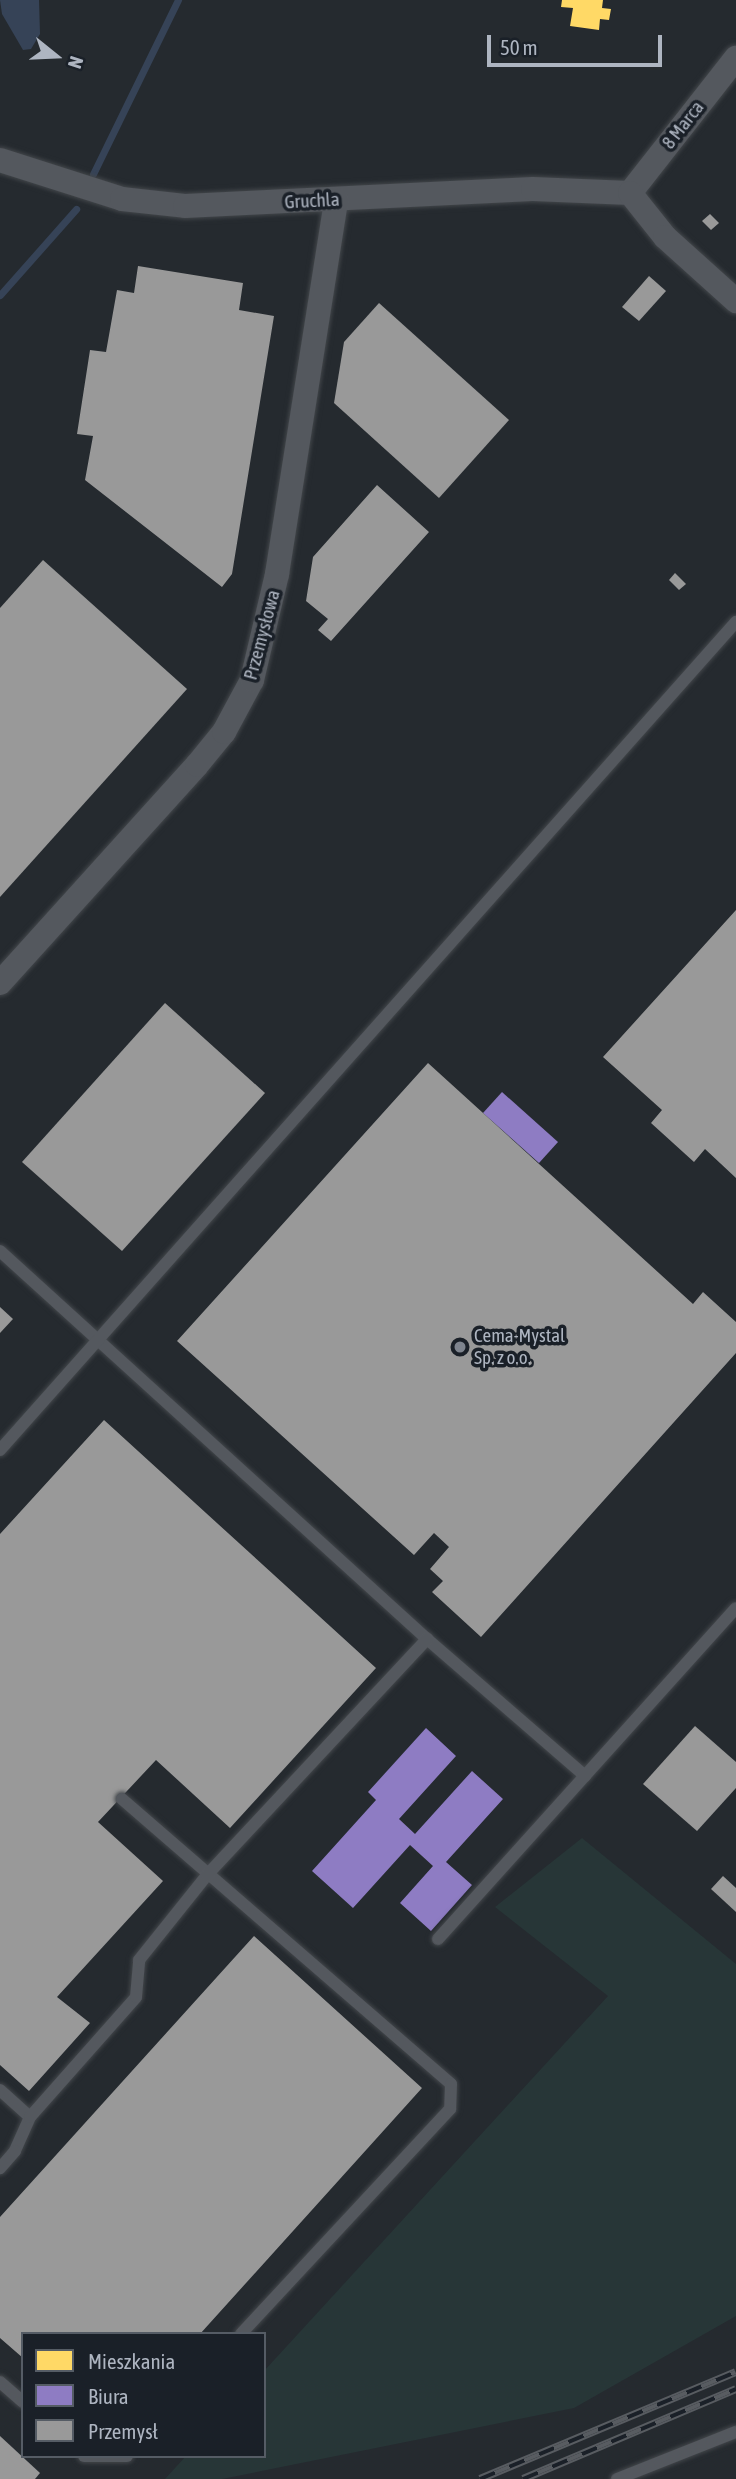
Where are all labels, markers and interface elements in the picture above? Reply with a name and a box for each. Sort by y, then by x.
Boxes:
north arrow [21,21,91,91]
scale bar [491,21,666,65]
text: 50 m [500,35,538,59]
text: N [64,54,88,71]
street label: 8 Marca [657,96,709,154]
street label: Gruchla [284,188,340,214]
street label: Przemysłowa [239,588,285,682]
place label: Cema-Mystal Sp. z o.o. [474,1325,565,1369]
marker: Cema-Mystal Sp. z o.o. [452,1339,468,1355]
legend [21,2332,266,2458]
text: Mieszkania [88,2349,175,2373]
text: Biura [88,2384,128,2408]
text: Przemysł [88,2419,158,2443]

